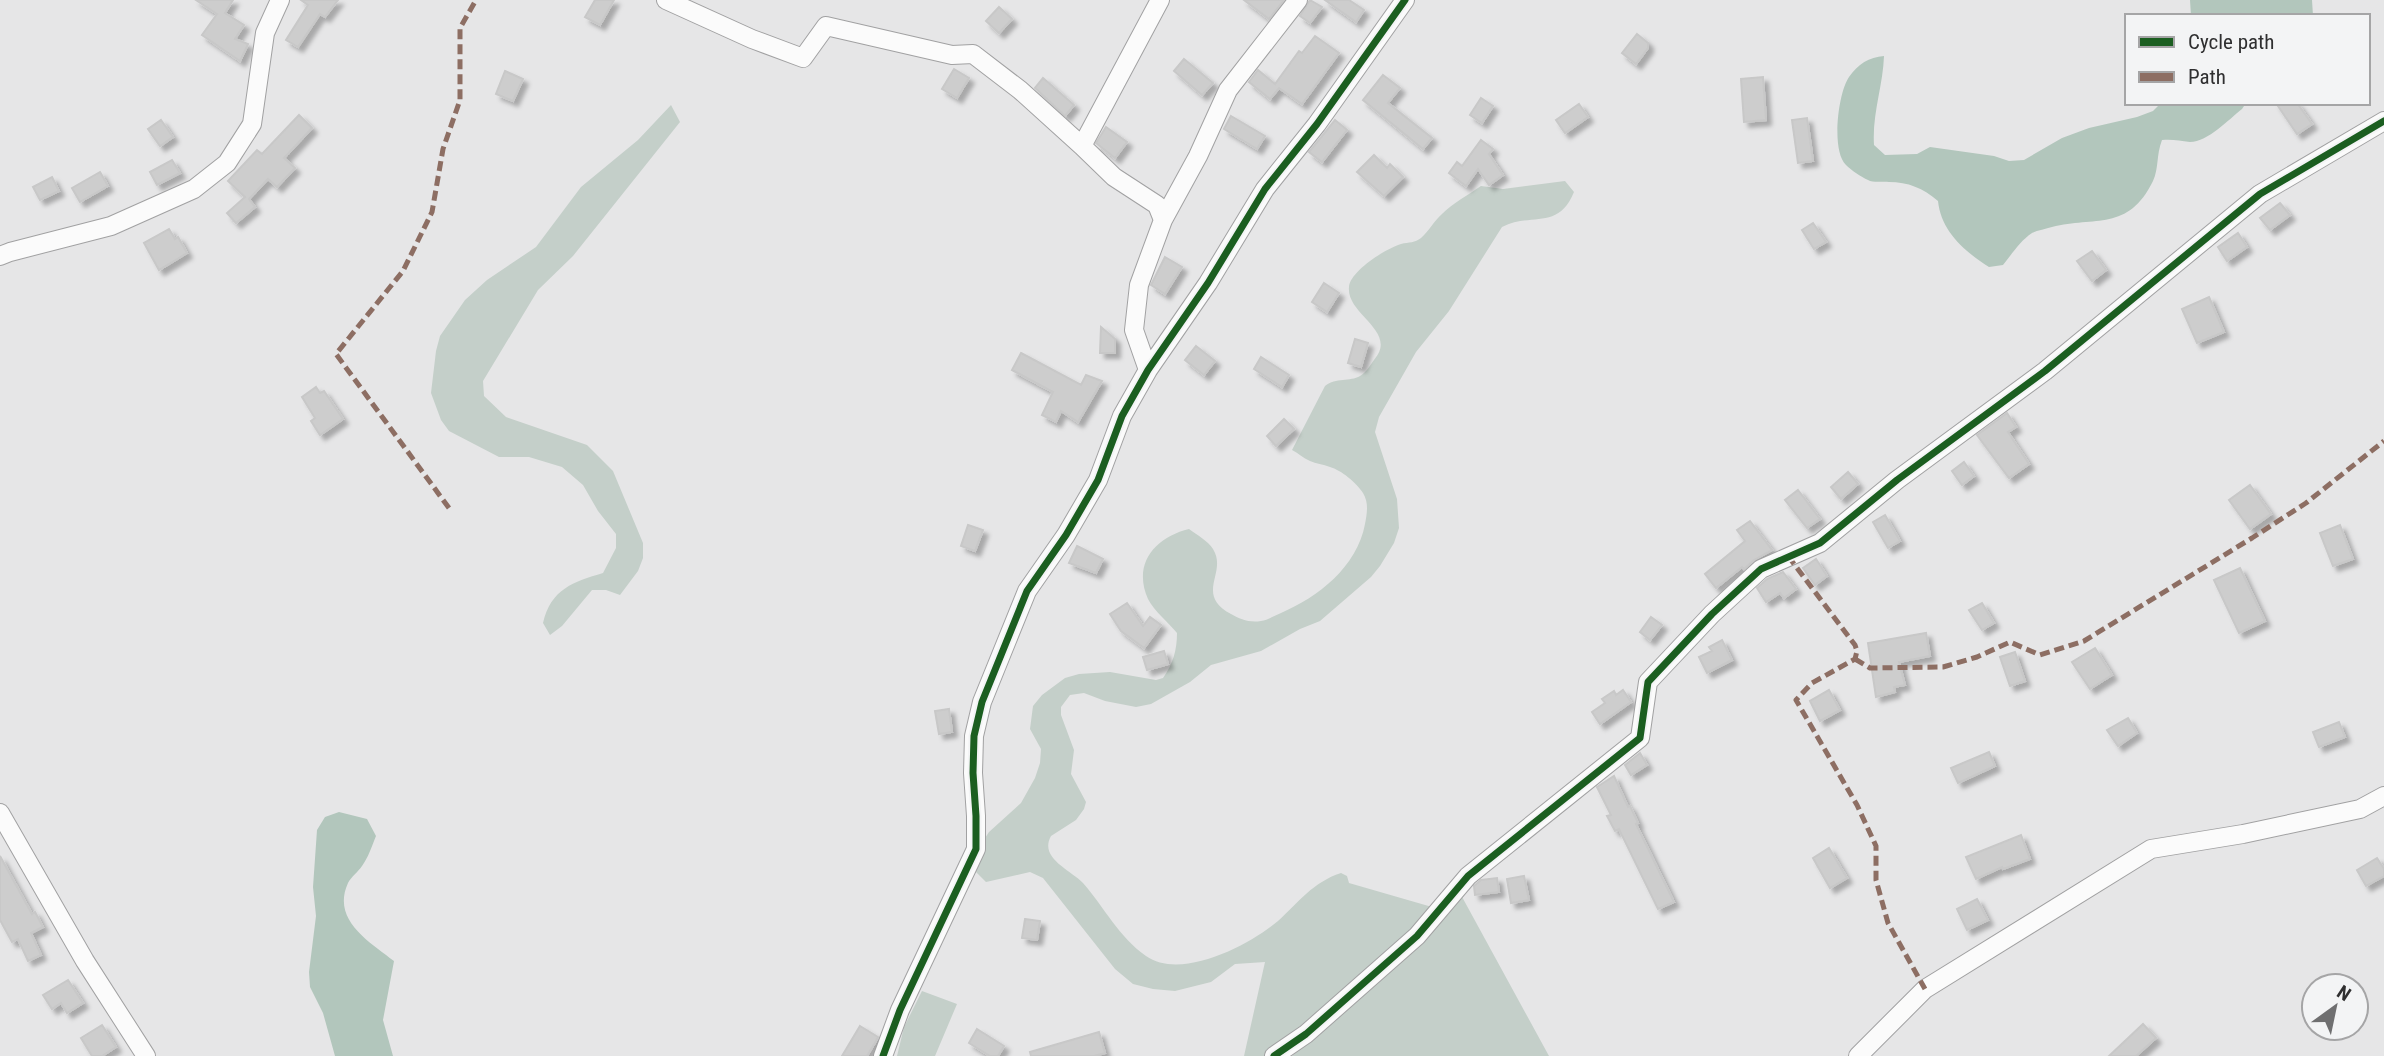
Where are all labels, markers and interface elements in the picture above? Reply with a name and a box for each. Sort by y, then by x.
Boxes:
legend [2125,14,2370,105]
text: Cycle path [2188,30,2274,54]
text: Path [2188,65,2226,89]
north arrow [2300,972,2370,1042]
text: N [2333,980,2355,1006]

